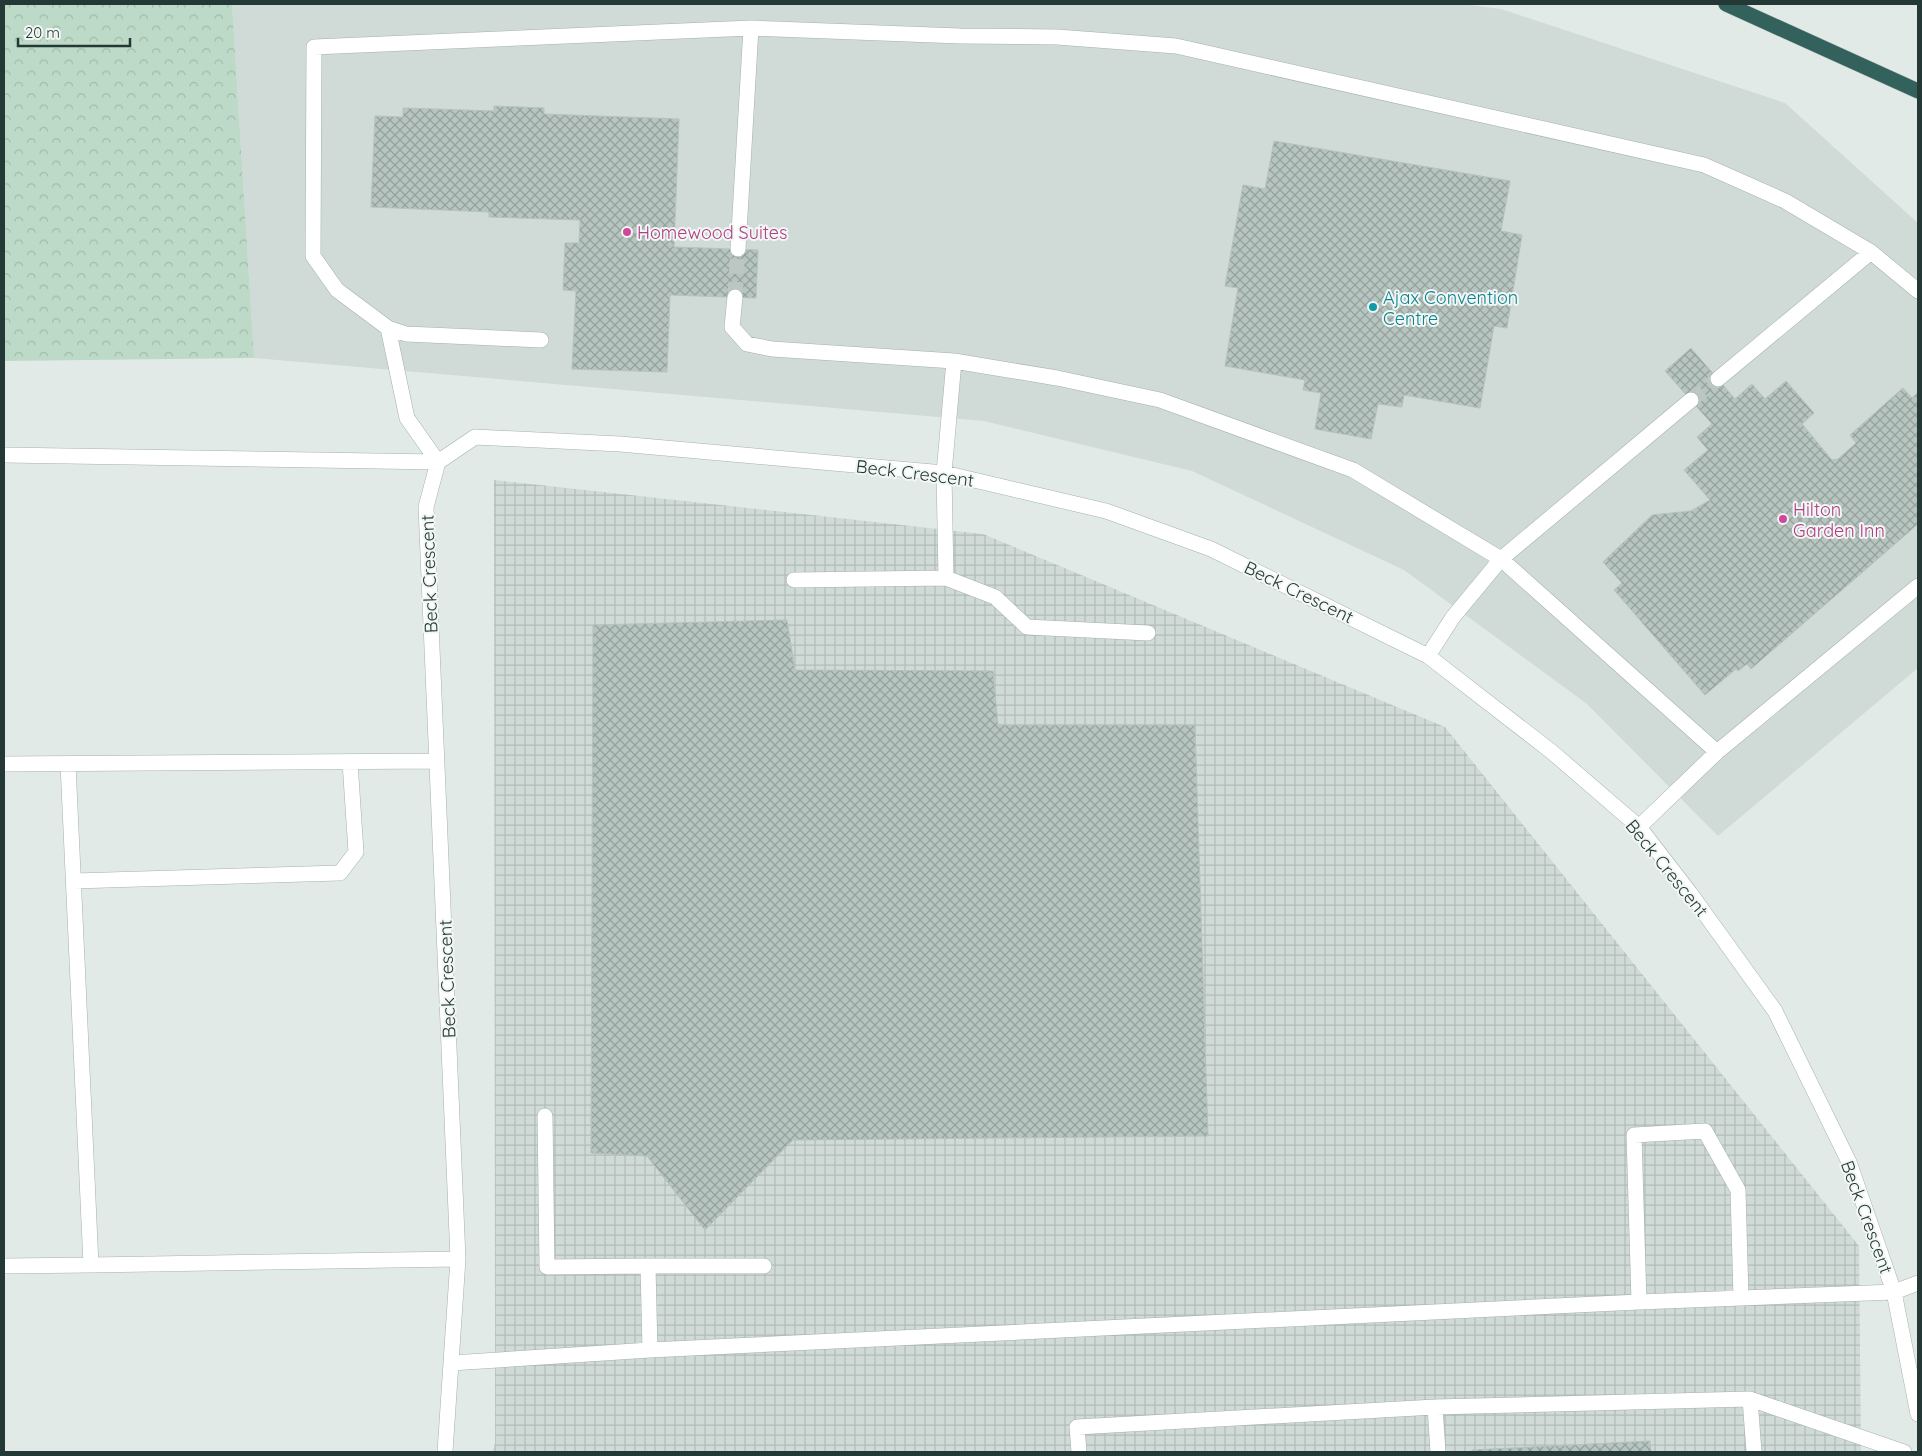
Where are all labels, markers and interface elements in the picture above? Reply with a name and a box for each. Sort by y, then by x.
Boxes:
scale bar [18,15,130,47]
text: 20 m [25,23,60,42]
place label: Homewood Suites [637,221,787,244]
marker: Homewood Suites [621,226,633,238]
place label: Ajax Convention Centre [1383,286,1518,330]
marker: Ajax Convention Centre [1367,301,1379,313]
street label: Beck Crescent [855,454,975,492]
place label: Hilton Garden Inn [1793,498,1885,542]
marker: Hilton Garden Inn [1777,513,1789,525]
street label: Beck Crescent [415,514,443,634]
street label: Beck Crescent [1241,556,1357,628]
street label: Beck Crescent [1621,815,1713,921]
street label: Beck Crescent [433,919,461,1039]
street label: Beck Crescent [1836,1157,1898,1277]

